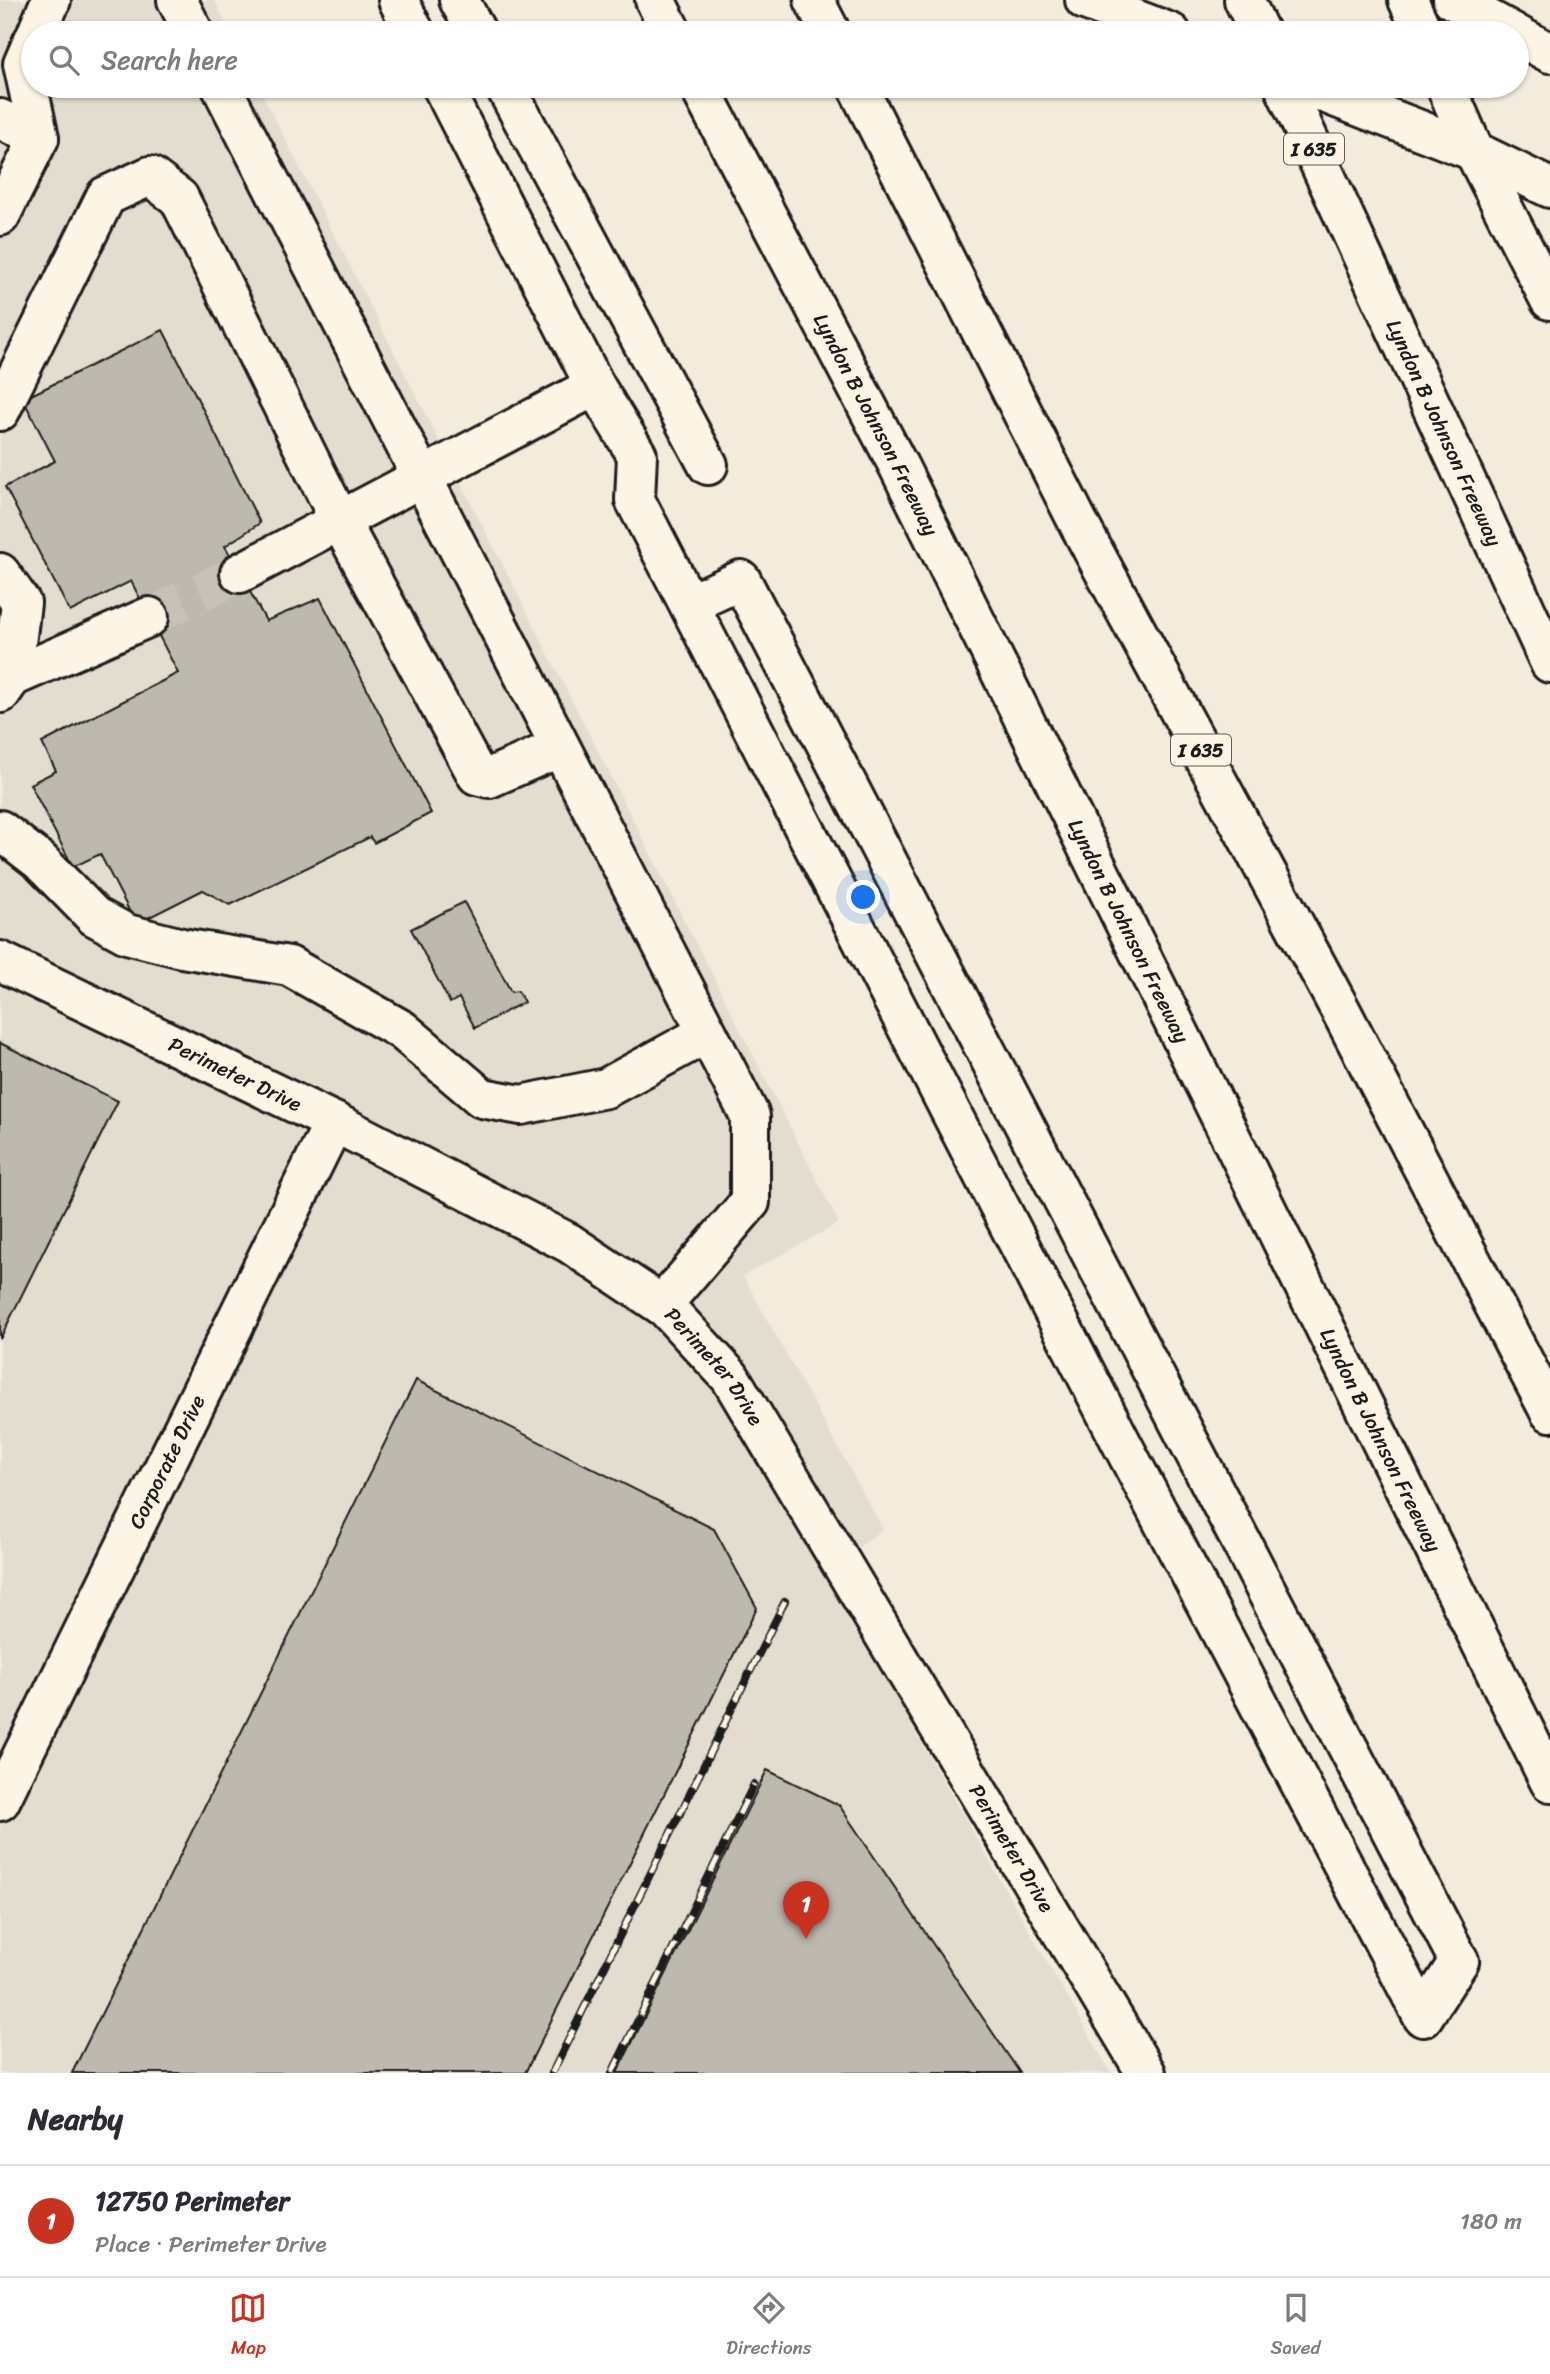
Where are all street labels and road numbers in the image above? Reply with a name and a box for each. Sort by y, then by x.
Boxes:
road number: I 635 [1284,134,1344,164]
street label: Lyndon B Johnson Freeway [802,306,949,543]
street label: Lyndon B Johnson Freeway [1375,313,1513,553]
road number: I 635 [1171,734,1231,765]
street label: Lyndon B Johnson Freeway [1057,812,1200,1050]
street label: Perimeter Drive [162,1026,308,1123]
street label: Perimeter Drive [655,1298,774,1433]
street label: Lyndon B Johnson Freeway [1309,1321,1452,1559]
street label: Corporate Drive [118,1388,216,1536]
street label: Perimeter Drive [958,1777,1065,1920]

